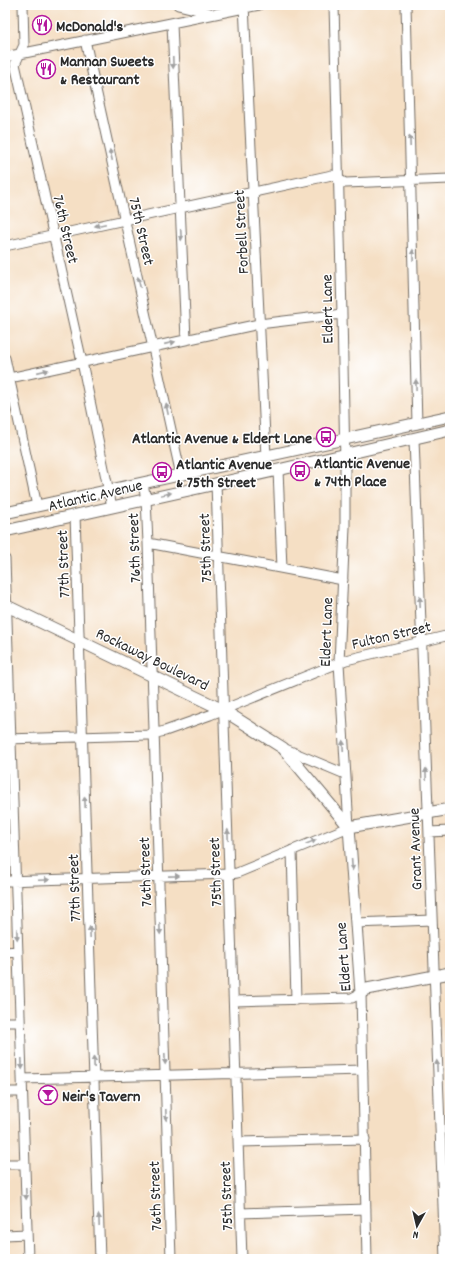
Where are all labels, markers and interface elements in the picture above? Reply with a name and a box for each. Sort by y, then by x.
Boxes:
restaurant icon: McDonald's [31,14,53,36]
place label: McDonald's [56,16,124,39]
place label: Mannan Sweets & Restaurant [60,51,155,92]
one-way arrow [170,57,176,70]
restaurant icon: Mannan Sweets & Restaurant [35,58,57,80]
one-way arrow [406,135,413,147]
one-way arrow [108,149,114,162]
street label: Forbell Street [229,189,256,275]
street label: 76th Street [46,193,84,266]
street label: 75th Street [122,195,160,268]
one-way arrow [94,222,106,228]
one-way arrow [177,229,184,241]
one-way arrow [409,249,416,261]
street label: Eldert Lane [316,274,341,344]
one-way arrow [136,276,142,289]
one-way arrow [164,339,176,345]
one-way arrow [37,367,49,373]
one-way arrow [413,378,419,391]
one-way arrow [164,403,170,416]
bus stop icon: Atlantic Avenue & Eldert Lane [315,426,337,448]
place label: Atlantic Avenue & Eldert Lane [132,428,312,451]
place label: Atlantic Avenue & 74th Place [314,453,410,494]
place label: Atlantic Avenue & 75th Street [176,454,272,495]
bus stop icon: Atlantic Avenue & 74th Place [289,460,311,482]
bus stop icon: Atlantic Avenue & 75th Street [151,461,173,483]
street label: Atlantic Avenue [46,474,145,518]
one-way arrow [160,491,172,497]
street label: 76th Street [123,513,148,583]
street label: 75th Street [194,513,219,583]
street label: 77th Street [52,529,77,598]
one-way arrow [416,596,423,608]
street label: Eldert Lane [315,597,340,667]
street label: Fulton Street [350,616,434,657]
street label: Rockaway Boulevard [91,623,212,698]
one-way arrow [340,740,347,752]
one-way arrow [423,767,429,780]
one-way arrow [82,796,89,808]
street label: Grant Avenue [404,807,429,890]
one-way arrow [225,828,231,841]
street label: 76th Street [134,837,159,907]
street label: 75th Street [204,837,229,907]
one-way arrow [306,838,318,844]
street label: 77th Street [63,853,88,922]
one-way arrow [348,859,355,872]
one-way arrow [168,873,181,879]
one-way arrow [38,876,50,883]
street label: Eldert Lane [331,921,358,992]
one-way arrow [157,923,164,935]
one-way arrow [86,926,93,938]
one-way arrow [14,928,21,940]
one-way arrow [161,1053,168,1065]
one-way arrow [91,1055,97,1068]
one-way arrow [18,1058,25,1070]
one-way arrow [434,1060,441,1072]
bar icon: Neir's Tavern [37,1084,59,1106]
place label: Neir's Tavern [62,1086,140,1109]
one-way arrow [163,1109,170,1121]
street label: 76th Street [144,1161,169,1231]
street label: 75th Street [215,1161,240,1231]
one-way arrow [22,1188,29,1200]
north arrow [397,1206,437,1246]
one-way arrow [96,1213,102,1226]
text: N [412,1226,420,1242]

